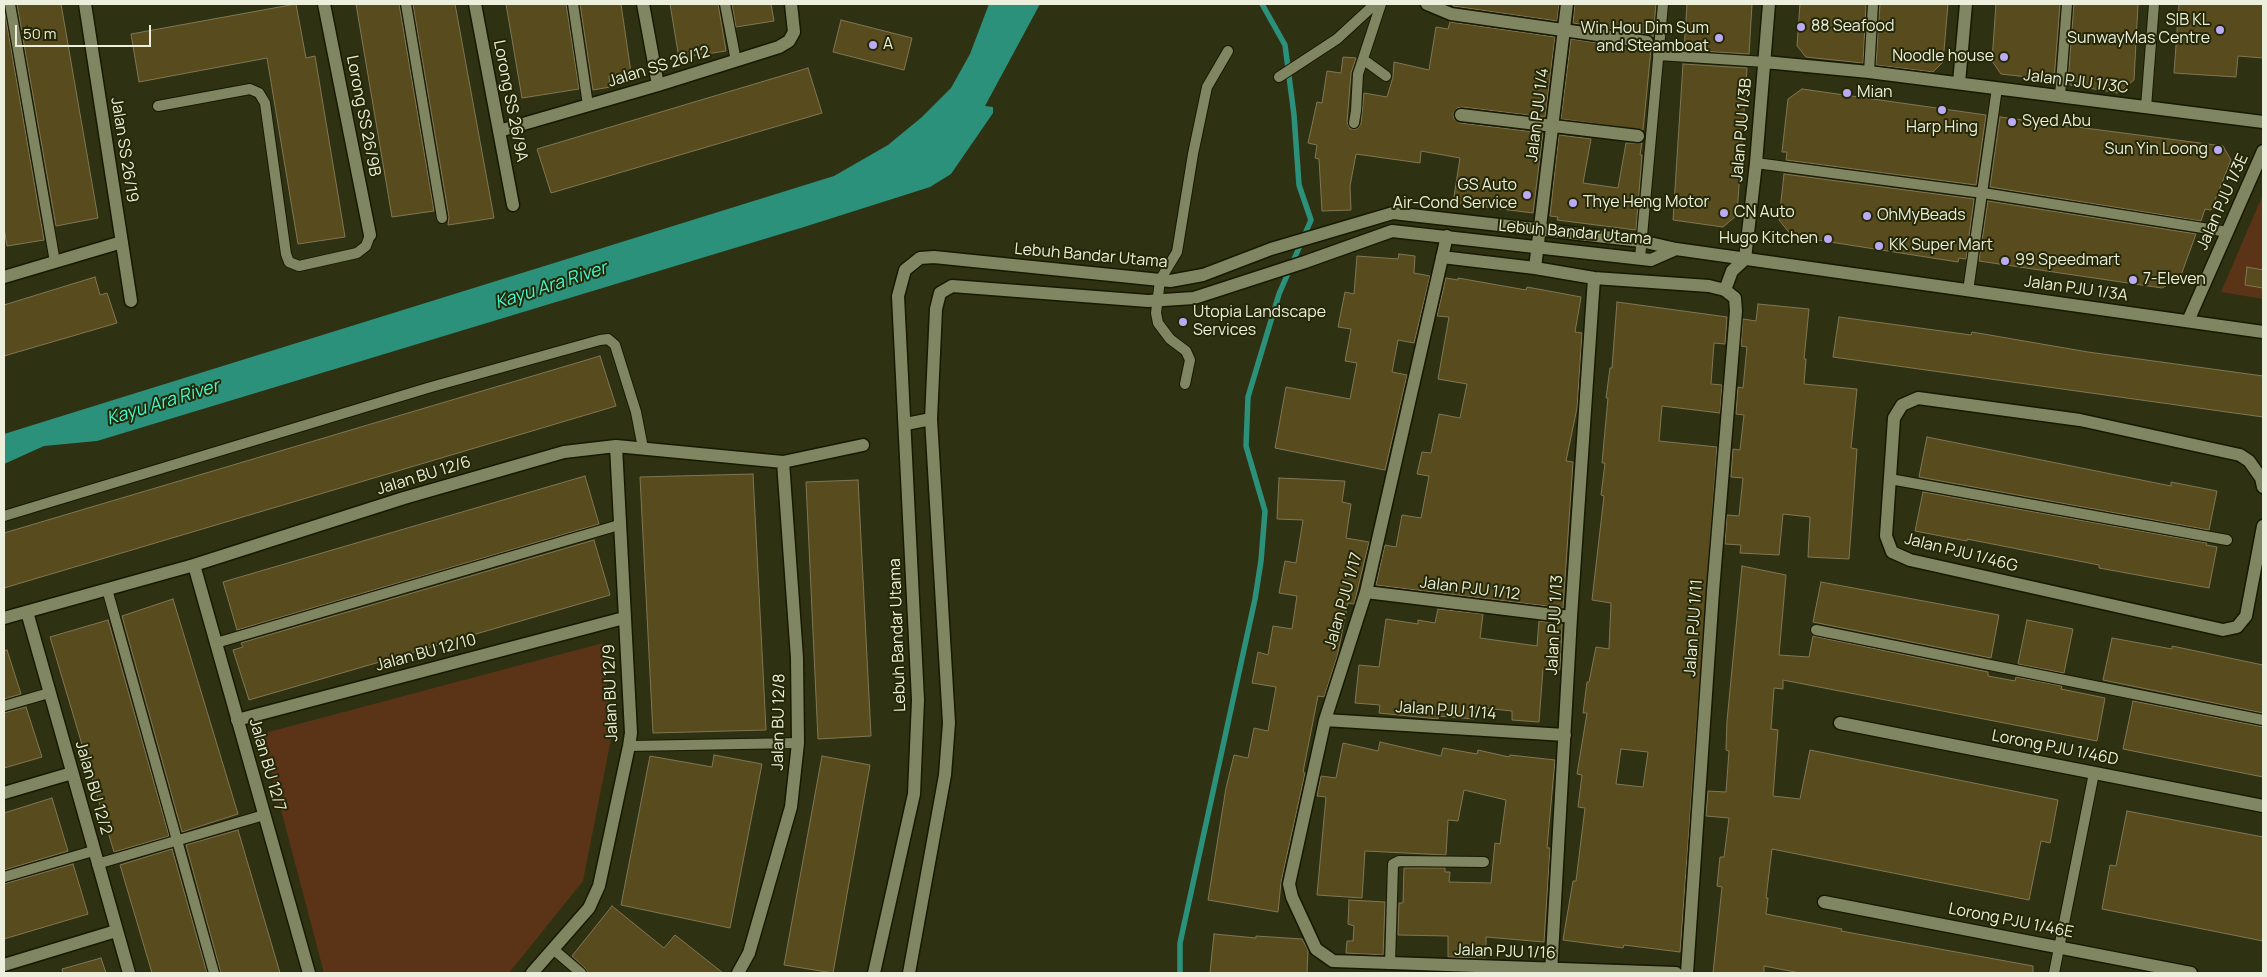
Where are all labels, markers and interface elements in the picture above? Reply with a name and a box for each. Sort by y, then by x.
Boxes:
place label: SIB KL SunwayMas Centre [2067,11,2210,49]
scale bar [18,15,154,47]
place label: 88 Seafood [1811,17,1894,37]
place label: Win Hou Dim Sum and Steamboat [1581,19,1709,57]
marker: 88 Seafood [1795,21,1807,33]
text: 50 m [23,23,57,44]
marker: SIB KL SunwayMas Centre [2214,24,2226,36]
marker: Win Hou Dim Sum and Steamboat [1713,32,1725,44]
place label: A [883,35,893,55]
street label: Lorong SS 26/9A [489,39,531,163]
marker: A [867,39,879,51]
street label: Jalan SS 26/12 [606,42,712,92]
place label: Noodle house [1892,47,1994,67]
marker: Noodle house [1998,51,2010,63]
street label: Lorong SS 26/9B [342,54,384,178]
street label: Jalan PJU 1/3C [2022,66,2130,98]
street label: Jalan PJU 1/4 [1523,67,1553,163]
street label: Jalan PJU 1/3B [1728,77,1756,183]
place label: Mian [1857,83,1893,103]
marker: Mian [1841,87,1853,99]
street label: Jalan SS 26/19 [106,96,142,204]
marker: Harp Hing [1936,104,1948,116]
place label: Syed Abu [2022,112,2091,132]
marker: Syed Abu [2006,116,2018,128]
place label: Harp Hing [1906,118,1978,138]
place label: Sun Yin Loong [2105,140,2208,160]
marker: Sun Yin Loong [2212,144,2224,156]
street label: Jalan PJU 1/3E [2193,151,2253,253]
place label: GS Auto Air-Cond Service [1393,176,1517,214]
marker: GS Auto Air-Cond Service [1521,189,1533,201]
place label: Thye Heng Motor [1583,193,1709,213]
marker: Thye Heng Motor [1567,197,1579,209]
place label: CN Auto [1734,203,1795,223]
place label: OhMyBeads [1877,206,1966,226]
marker: CN Auto [1718,207,1730,219]
marker: OhMyBeads [1861,210,1873,222]
street label: Lebuh Bandar Utama [1498,217,1652,249]
place label: Hugo Kitchen [1719,229,1818,249]
marker: Hugo Kitchen [1822,233,1834,245]
place label: KK Super Mart [1889,236,1993,256]
street label: Lebuh Bandar Utama [1014,240,1168,272]
marker: KK Super Mart [1873,240,1885,252]
place label: 99 Speedmart [2015,251,2120,271]
marker: 99 Speedmart [1999,255,2011,267]
water label: Kayu Ara River [492,258,610,314]
place label: 7-Eleven [2143,270,2206,290]
street label: Jalan PJU 1/3A [2023,272,2129,306]
marker: 7-Eleven [2127,274,2139,286]
place label: Utopia Landscape Services [1193,303,1326,341]
marker: Utopia Landscape Services [1177,316,1189,328]
water label: Kayu Ara River [104,376,222,430]
street label: Jalan BU 12/6 [375,453,473,499]
street label: Jalan PJU 1/46G [1902,530,2020,576]
street label: Jalan PJU 1/17 [1321,550,1367,652]
street label: Lebuh Bandar Utama [886,558,910,712]
street label: Jalan PJU 1/12 [1419,573,1521,605]
street label: Jalan PJU 1/13 [1543,574,1567,676]
street label: Jalan PJU 1/11 [1681,579,1707,677]
street label: Jalan BU 12/10 [374,630,478,676]
street label: Jalan BU 12/9 [600,644,622,742]
street label: Jalan BU 12/8 [769,673,789,771]
street label: Jalan PJU 1/14 [1395,698,1497,724]
street label: Jalan BU 12/7 [245,716,289,814]
street label: Lorong PJU 1/46D [1990,726,2120,770]
street label: Jalan BU 12/2 [70,739,116,837]
street label: Lorong PJU 1/46E [1947,899,2075,943]
street label: Jalan PJU 1/16 [1454,941,1556,963]

